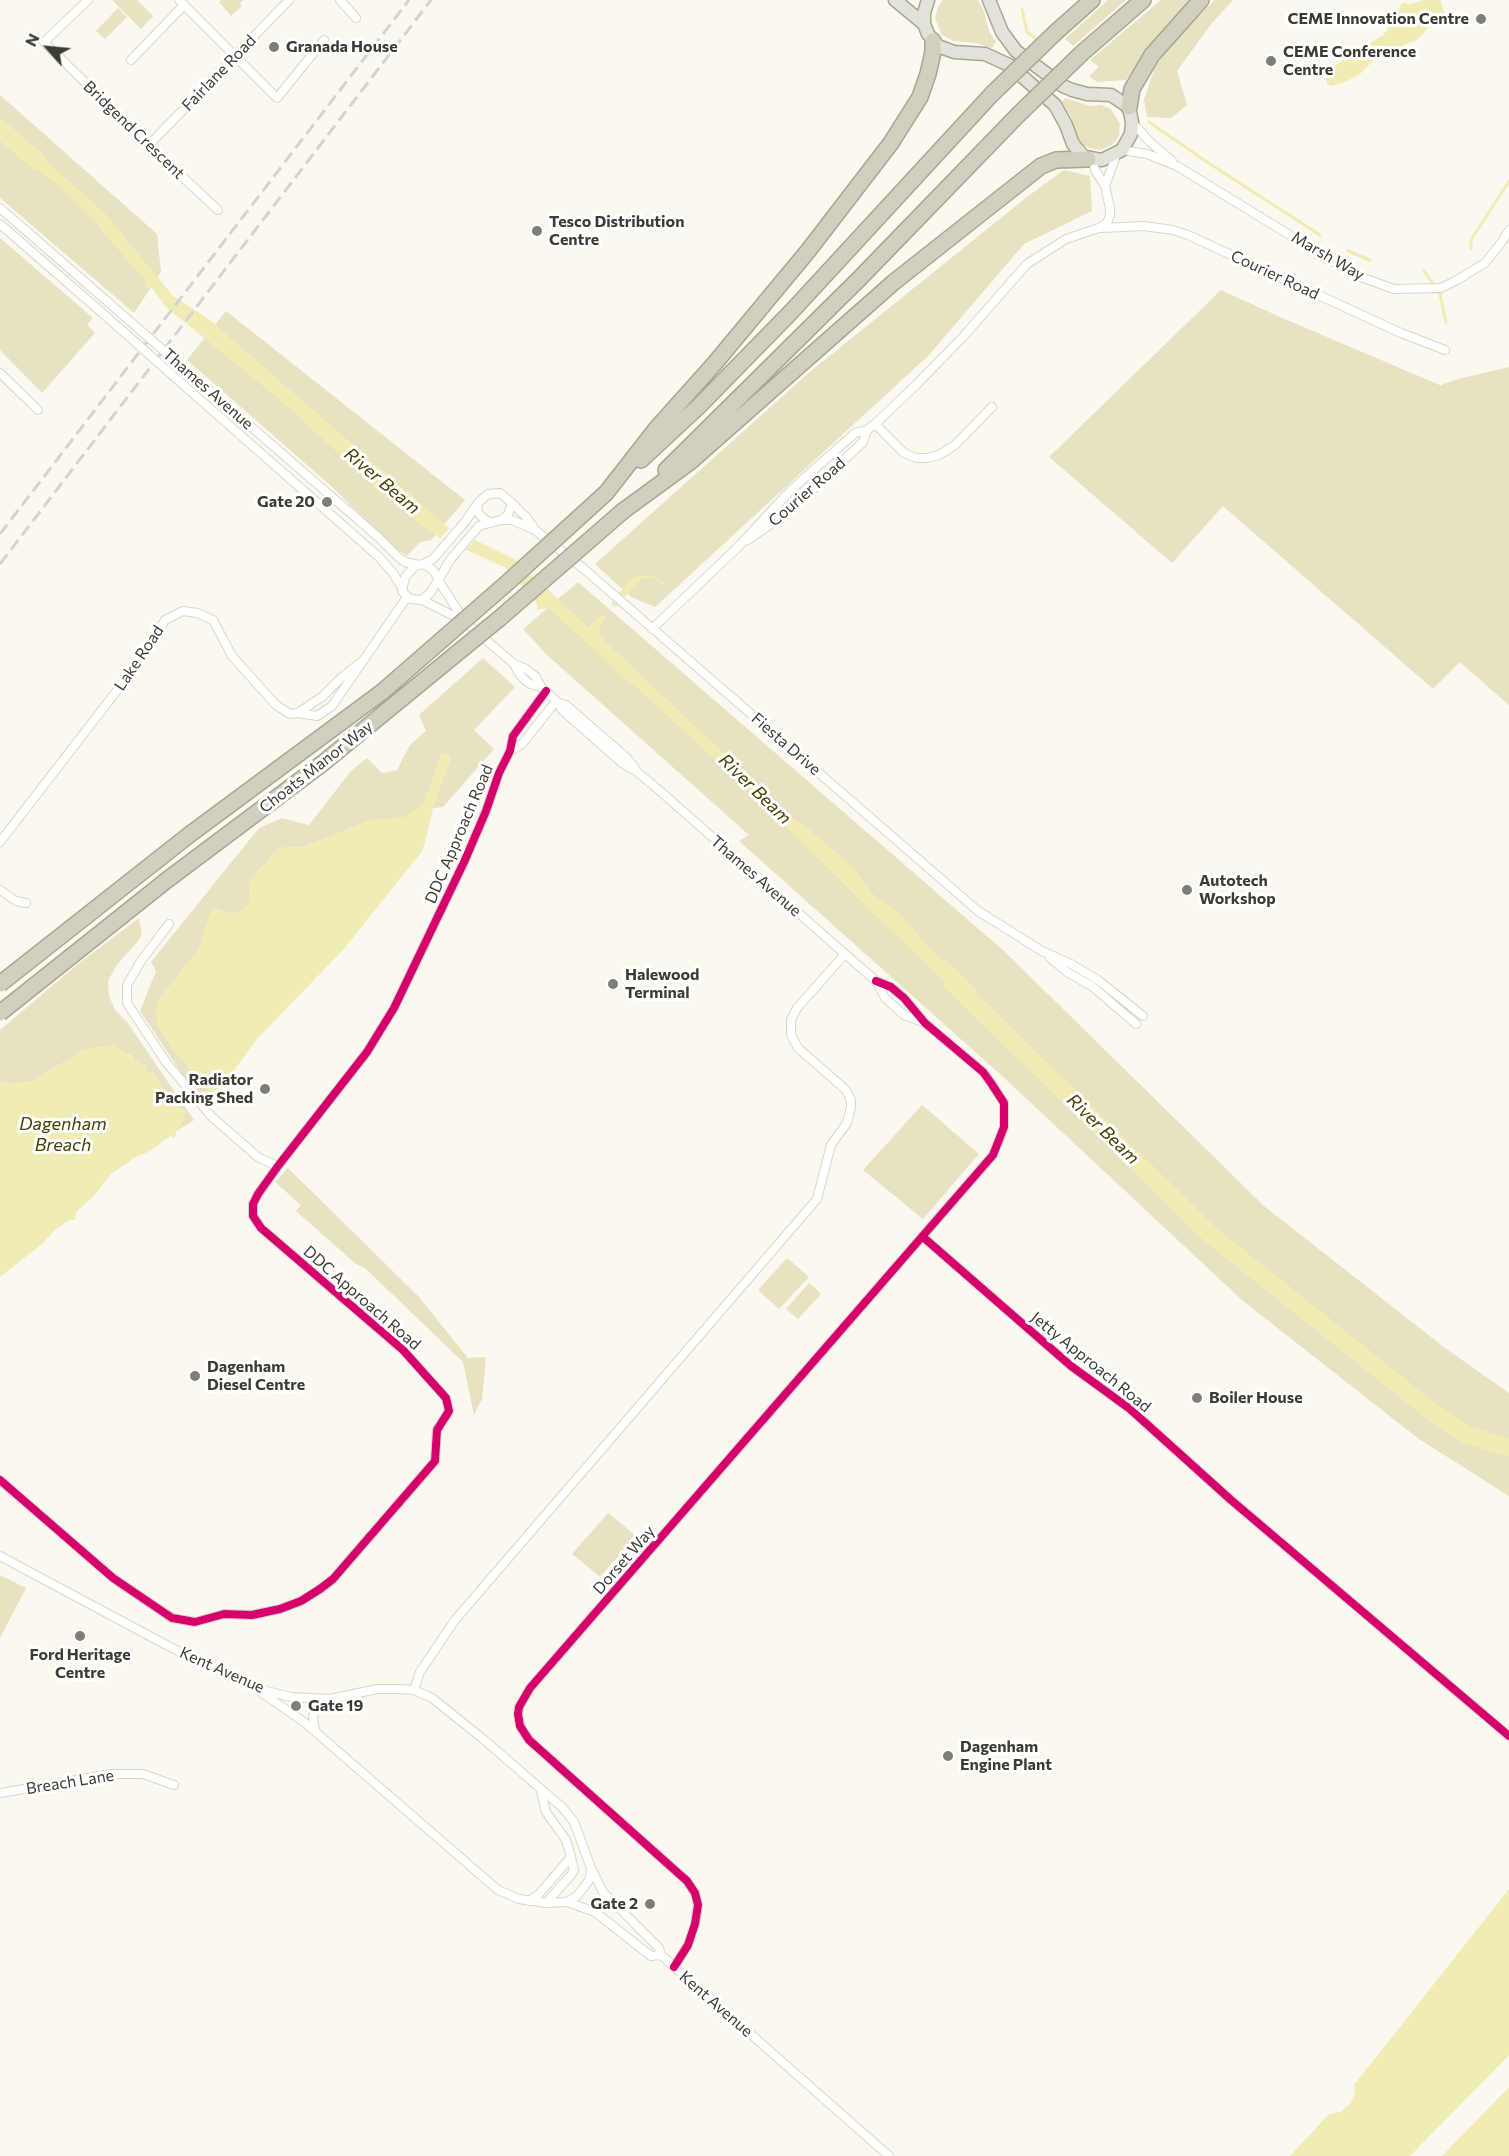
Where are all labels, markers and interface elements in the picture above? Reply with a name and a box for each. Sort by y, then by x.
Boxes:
place label: CEME Innovation Centre [1288,9,1469,29]
marker: CEME Innovation Centre [1474,12,1488,26]
north arrow [18,18,78,78]
text: N [20,30,43,49]
street label: Fairlane Road [178,31,260,115]
place label: Granada House [286,37,398,57]
marker: Granada House [267,40,281,54]
place label: CEME Conference Centre [1283,42,1416,80]
marker: CEME Conference Centre [1264,54,1278,68]
street label: Bridgend Crescent [79,77,189,183]
place label: Tesco Distribution Centre [549,212,684,250]
marker: Tesco Distribution Centre [530,224,544,238]
street label: Marsh Way [1288,227,1368,285]
street label: Courier Road [1228,246,1322,304]
street label: Thames Avenue [159,344,257,434]
water label: River Beam [340,443,424,519]
street label: Courier Road [765,454,849,530]
place label: Gate 20 [257,492,315,512]
marker: Gate 20 [320,495,334,509]
street label: Lake Road [110,622,168,694]
street label: Fiesta Drive [747,709,825,779]
street label: Choats Manor Way [255,717,377,817]
water label: River Beam [714,749,796,829]
street label: DDC Approach Road [421,762,497,906]
street label: Thames Avenue [707,831,805,921]
place label: Autotech Workshop [1199,871,1276,909]
marker: Autotech Workshop [1180,883,1194,897]
place label: Halewood Terminal [625,965,699,1003]
marker: Halewood Terminal [606,977,620,991]
place label: Radiator Packing Shed [155,1070,253,1108]
marker: Radiator Packing Shed [258,1082,272,1096]
water label: River Beam [1062,1089,1144,1169]
water label: Dagenham Breach [19,1113,107,1156]
street label: DDC Approach Road [299,1242,425,1354]
street label: Jetty Approach Road [1027,1308,1155,1416]
place label: Dagenham Diesel Centre [207,1357,305,1395]
marker: Dagenham Diesel Centre [188,1369,202,1383]
place label: Boiler House [1209,1388,1303,1408]
marker: Boiler House [1190,1391,1204,1405]
street label: Dorset Way [589,1522,659,1598]
marker: Ford Heritage Centre [73,1629,87,1643]
street label: Kent Avenue [177,1643,267,1697]
place label: Ford Heritage Centre [29,1645,131,1683]
place label: Gate 19 [308,1696,363,1716]
marker: Gate 19 [289,1699,303,1713]
place label: Dagenham Engine Plant [960,1737,1052,1775]
marker: Dagenham Engine Plant [941,1749,955,1763]
street label: Breach Lane [25,1766,115,1798]
place label: Gate 2 [591,1894,638,1914]
marker: Gate 2 [643,1897,657,1911]
street label: Kent Avenue [675,1967,757,2041]

